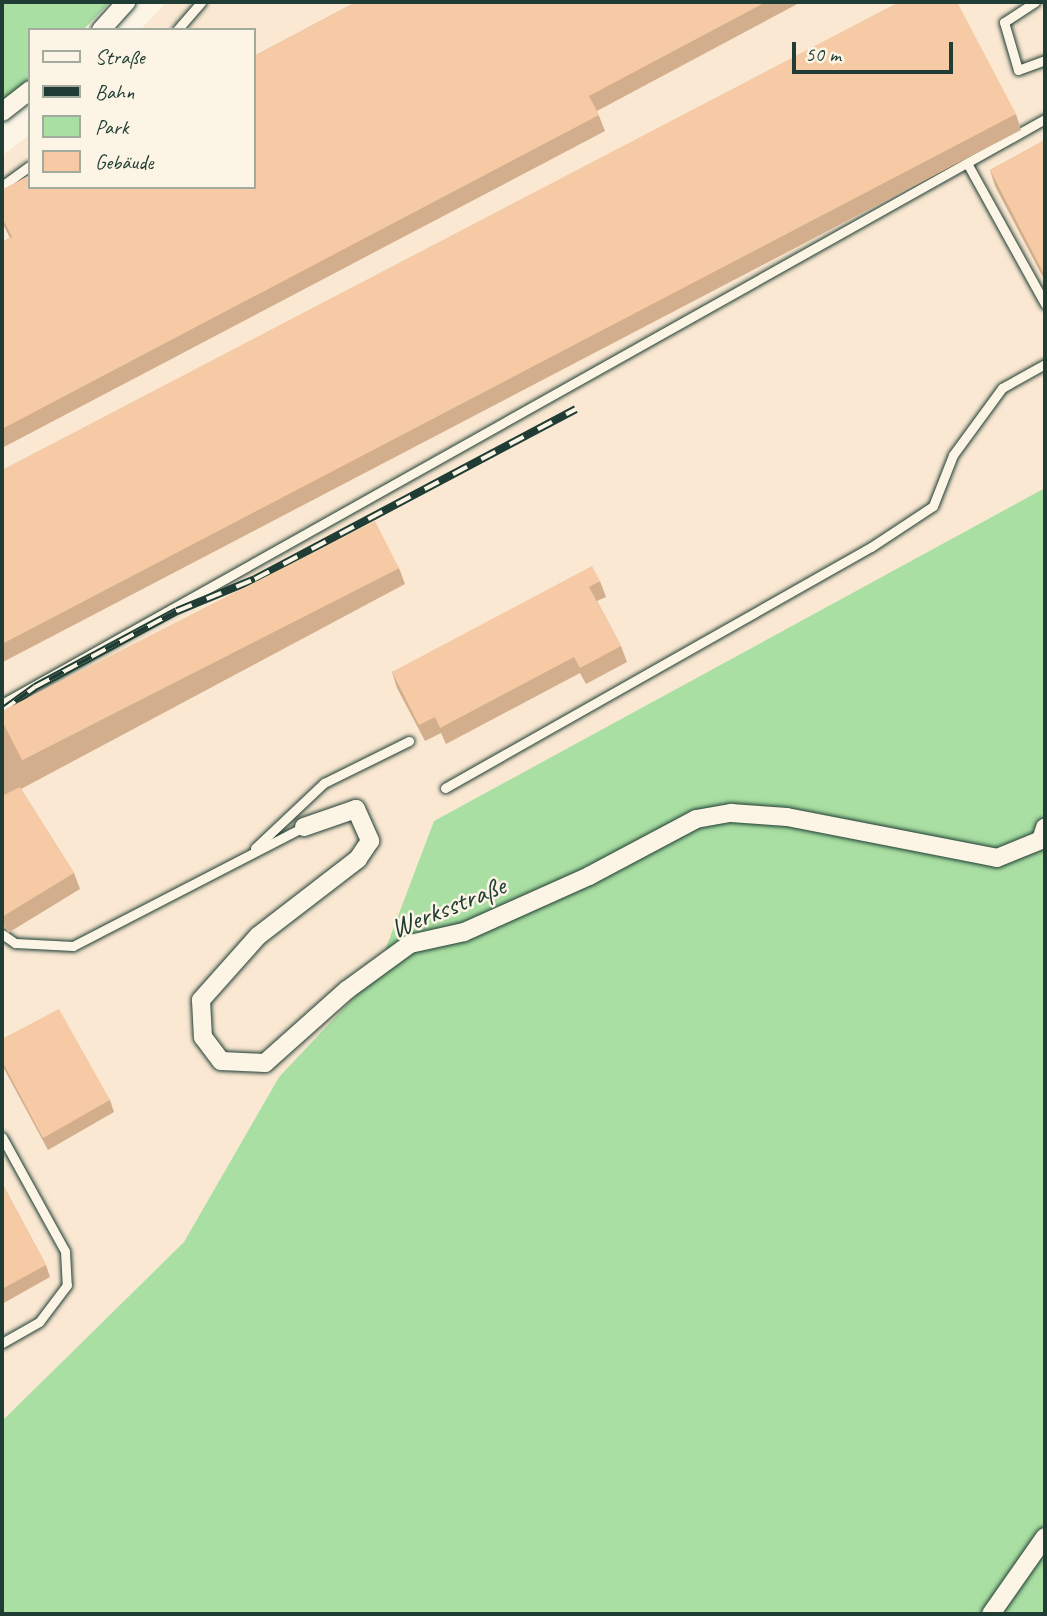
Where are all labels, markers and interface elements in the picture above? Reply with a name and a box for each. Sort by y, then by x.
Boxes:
legend [28,28,256,189]
scale bar [795,28,956,72]
text: 50 m [805,41,841,67]
text: Straße [95,44,145,70]
text: Bahn [95,79,134,105]
text: Park [95,114,128,140]
text: Gebäude [95,149,153,175]
street label: Werksstraße [386,869,510,945]

